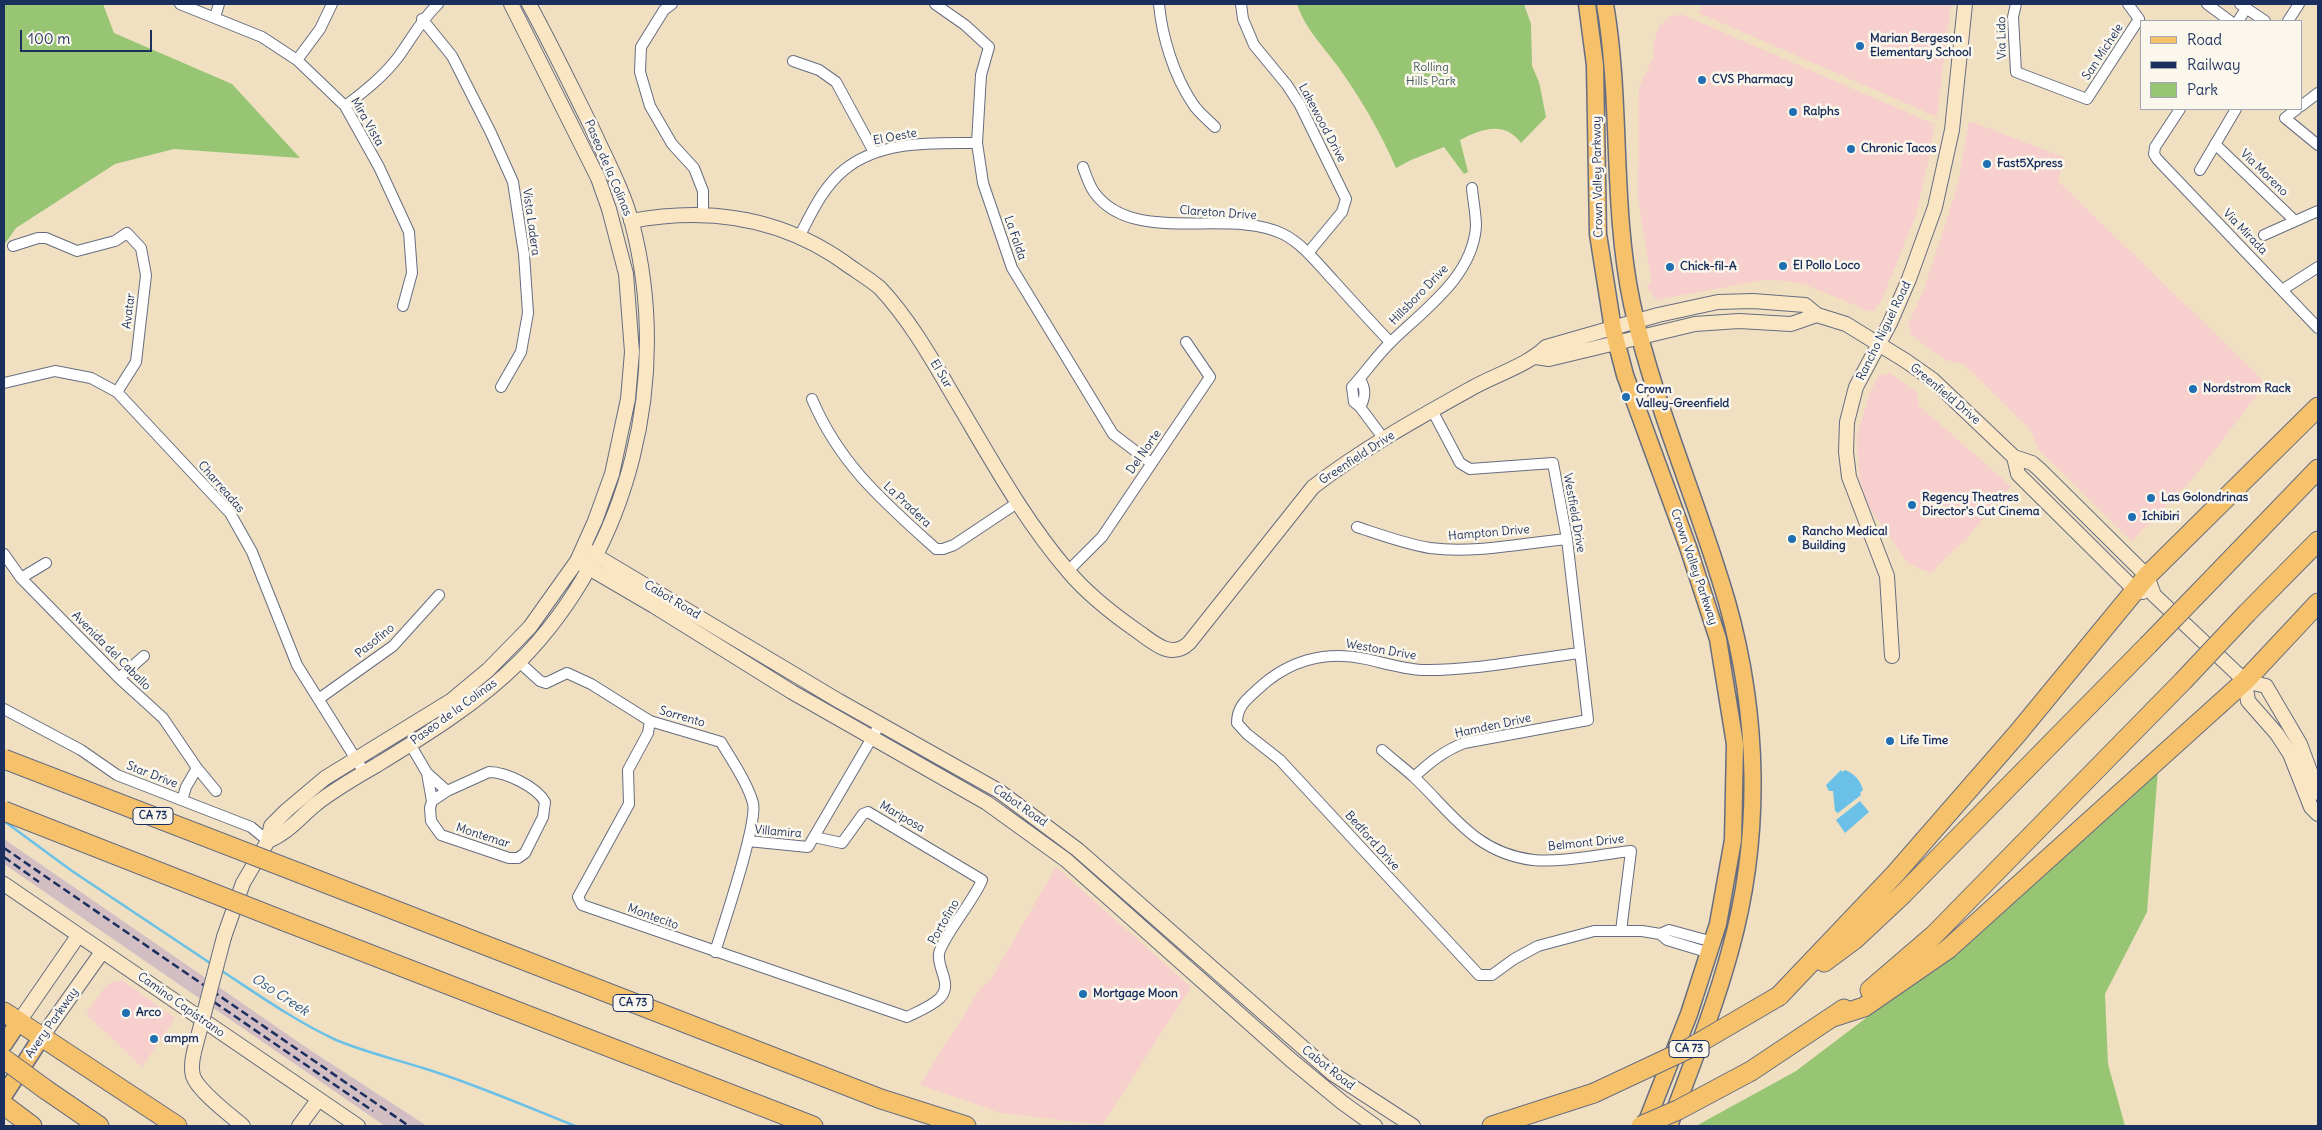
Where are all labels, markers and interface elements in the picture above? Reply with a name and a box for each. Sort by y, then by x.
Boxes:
street label: Via Lido [1994,16,2010,60]
scale bar [22,20,155,52]
legend [2140,20,2302,110]
street label: San Michele [2079,21,2127,83]
text: 100 m [28,29,70,48]
text: Road [2187,30,2222,49]
place label: Marian Bergeson Elementary School [1870,32,1971,60]
marker: Marian Bergeson Elementary School [1854,40,1866,52]
text: Railway [2187,55,2241,74]
park label: Rolling Hills Park [1406,61,1456,89]
place label: CVS Pharmacy [1712,73,1793,87]
marker: CVS Pharmacy [1696,74,1708,86]
text: Park [2187,80,2218,99]
street label: Lakewood Drive [1295,81,1349,165]
street label: Mira Vista [347,95,387,149]
place label: Ralphs [1803,105,1839,119]
marker: Ralphs [1787,106,1799,118]
street label: Crown Valley Parkway [1590,116,1606,238]
street label: Paseo de la Colinas [581,118,635,218]
street label: El Oeste [872,126,918,148]
place label: Chronic Tacos [1861,142,1936,156]
marker: Chronic Tacos [1845,143,1857,155]
street label: Via Moreno [2237,147,2291,199]
place label: Fast5Xpress [1997,157,2063,171]
marker: Fast5Xpress [1981,158,1993,170]
street label: Vista Ladera [519,187,543,257]
street label: Clareton Drive [1179,203,1257,223]
street label: Via Mirada [2220,206,2270,258]
street label: La Falda [1001,214,1029,262]
place label: El Pollo Loco [1793,259,1860,273]
place label: Chick-fil-A [1680,260,1737,274]
marker: El Pollo Loco [1777,260,1789,272]
marker: Chick-fil-A [1664,261,1676,273]
street label: Hillsboro Drive [1387,262,1451,328]
street label: Rancho Niguel Road [1854,279,1914,383]
street label: Avatar [120,292,138,330]
street label: El Sur [927,357,955,391]
street label: Greenfield Drive [1907,360,1983,428]
place label: Nordstrom Rack [2203,382,2291,396]
place label: Crown Valley-Greenfield [1636,383,1729,411]
marker: Nordstrom Rack [2187,383,2199,395]
marker: Crown Valley-Greenfield [1620,391,1632,403]
street label: Del Norte [1124,427,1164,477]
street label: Greenfield Drive [1317,428,1397,488]
street label: Charreadas [195,458,247,516]
street label: Westfield Drive [1560,472,1588,554]
street label: La Pradera [880,479,934,531]
place label: Regency Theatres Director's Cut Cinema [1922,491,2040,519]
place label: Las Golondrinas [2161,491,2248,505]
marker: Las Golondrinas [2145,492,2157,504]
marker: Regency Theatres Director's Cut Cinema [1906,499,1918,511]
street label: Crown Valley Parkway [1667,507,1721,627]
place label: Ichibiri [2142,510,2180,524]
marker: Ichibiri [2126,511,2138,523]
street label: Hampton Drive [1448,522,1530,544]
place label: Rancho Medical Building [1802,525,1887,553]
marker: Rancho Medical Building [1786,533,1798,545]
street label: Cabot Road [641,578,703,622]
street label: Avenida del Caballo [69,609,153,693]
street label: Pasofino [353,621,397,661]
street label: Weston Drive [1345,637,1417,663]
street label: Paseo de la Colinas [408,676,500,748]
street label: Sorrento [657,704,707,730]
street label: Hamden Drive [1454,711,1532,741]
place label: Life Time [1900,734,1948,748]
marker: Life Time [1884,735,1896,747]
street label: Star Drive [124,759,180,791]
street label: Cabot Road [990,782,1050,830]
street label: Mariposa [877,798,927,836]
road number: CA 73 [133,808,173,824]
street label: Bedford Drive [1342,808,1402,874]
street label: Montemar [454,821,512,851]
street label: Villamira [754,823,802,841]
street label: Belmont Drive [1547,832,1625,854]
street label: Portofino [925,897,963,947]
street label: Montecito [626,901,680,933]
street label: Camino Capistrano [135,969,227,1041]
water label: Oso Creek [248,970,312,1020]
street label: Avery Parkway [22,985,82,1061]
place label: Mortgage Moon [1093,987,1178,1001]
marker: Mortgage Moon [1077,988,1089,1000]
road number: CA 73 [613,994,653,1011]
place label: Arco [136,1006,161,1020]
marker: Arco [120,1007,132,1019]
place label: ampm [164,1032,199,1046]
marker: ampm [148,1033,160,1045]
road number: CA 73 [1669,1040,1709,1058]
street label: Cabot Road [1299,1043,1357,1093]

